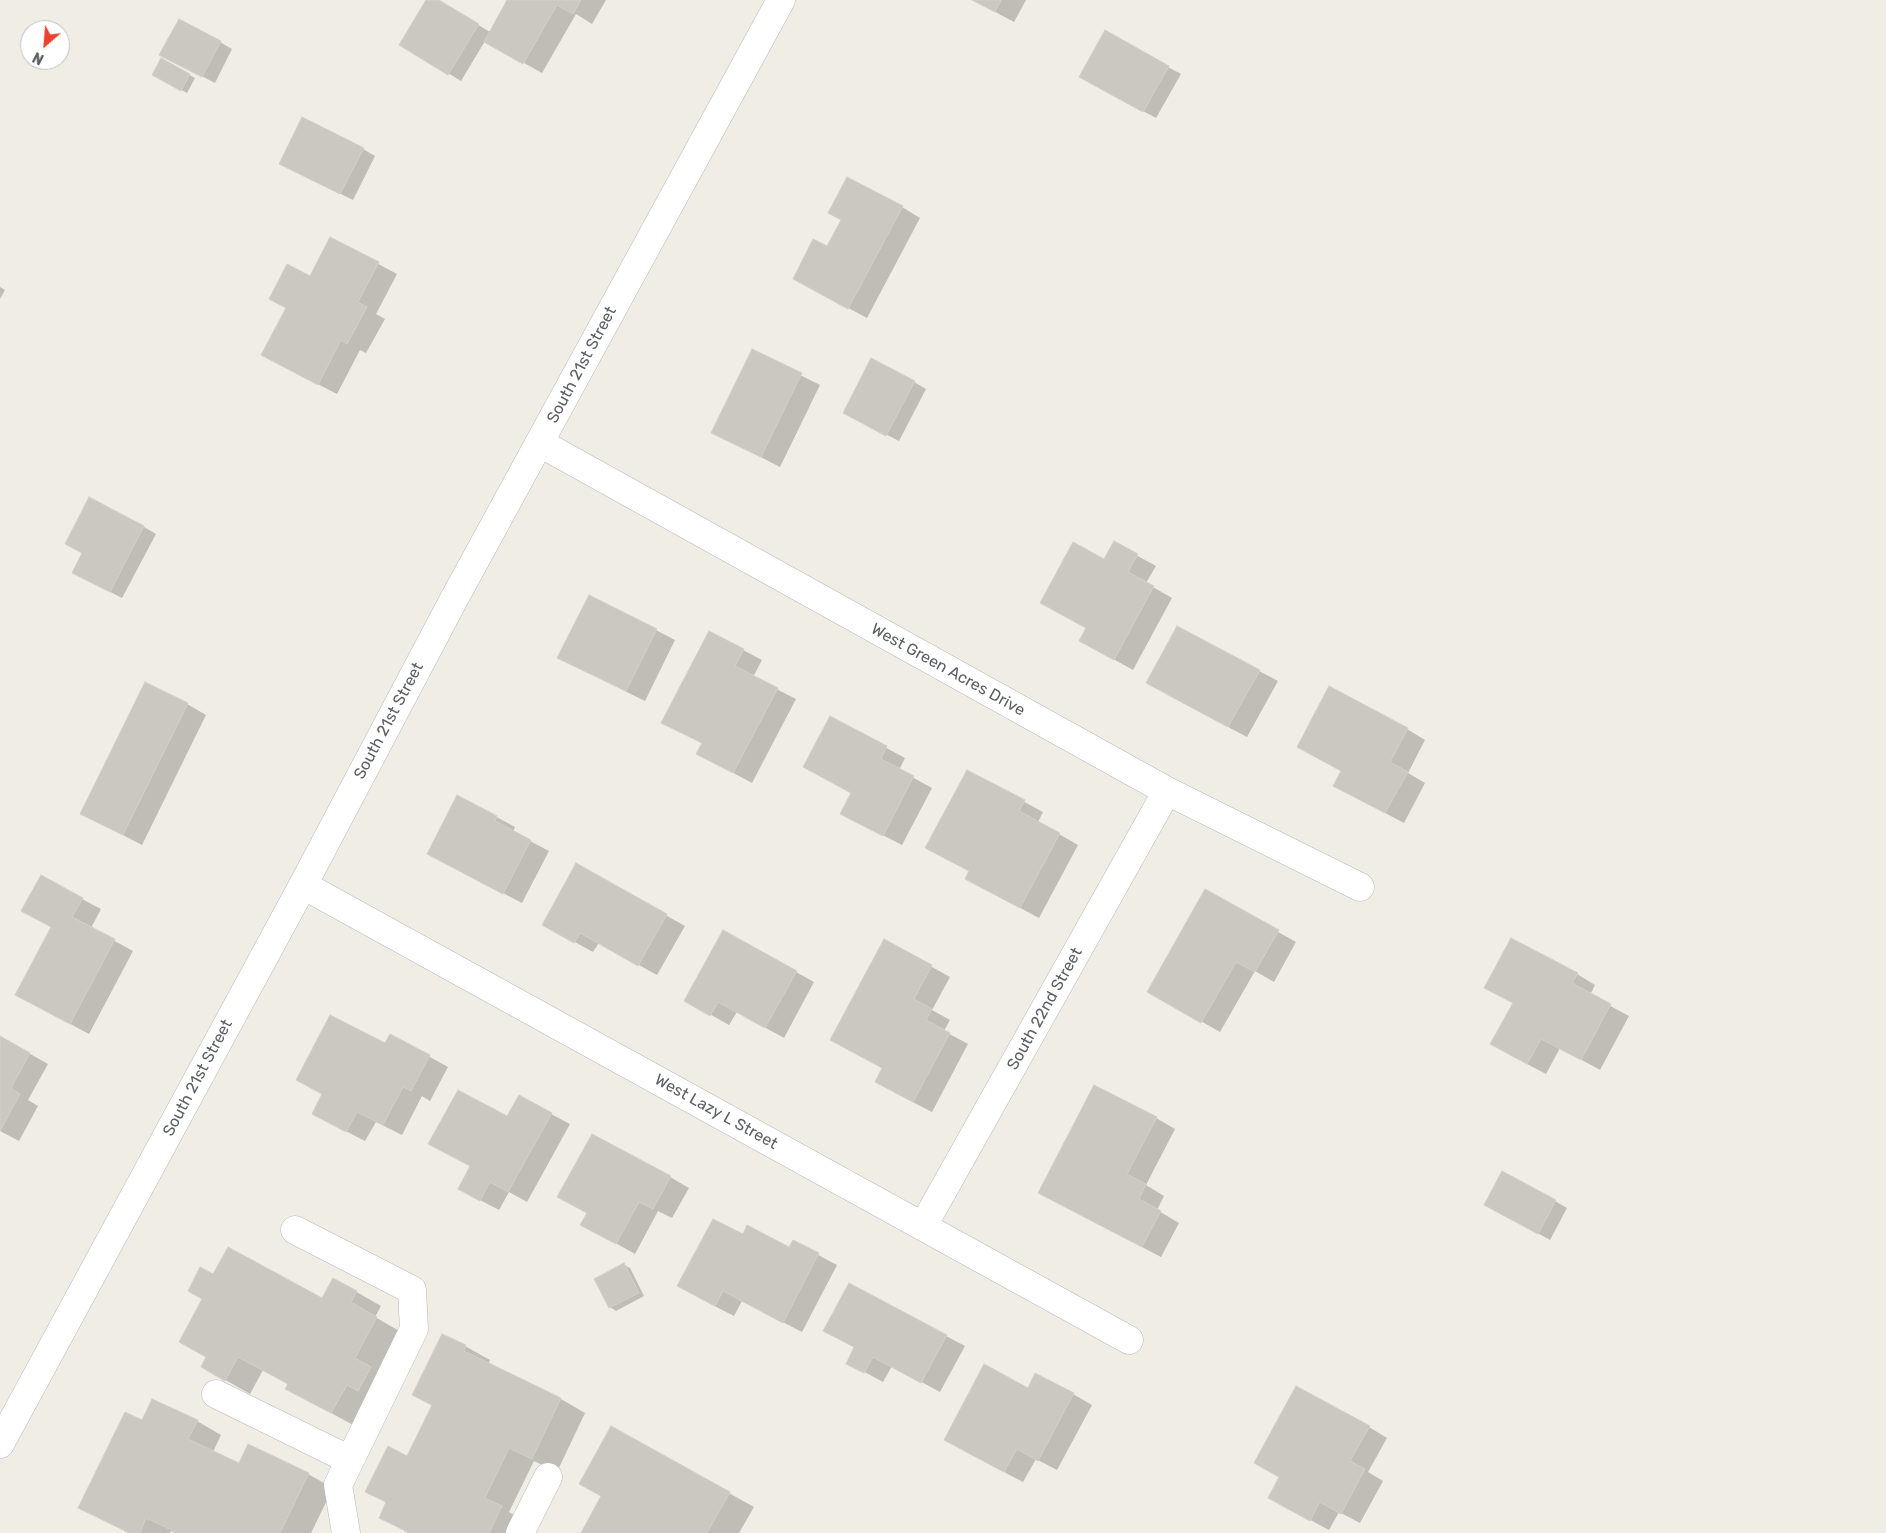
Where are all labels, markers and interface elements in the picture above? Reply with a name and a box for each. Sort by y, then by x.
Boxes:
north arrow [20,20,70,70]
text: N [30,48,47,68]
street label: South 21st Street [543,303,621,427]
street label: West Green Acres Drive [868,620,1028,720]
street label: South 21st Street [350,659,428,783]
street label: South 22nd Street [1003,944,1087,1074]
street label: South 21st Street [159,1016,237,1140]
street label: West Lazy L Street [651,1070,781,1154]

